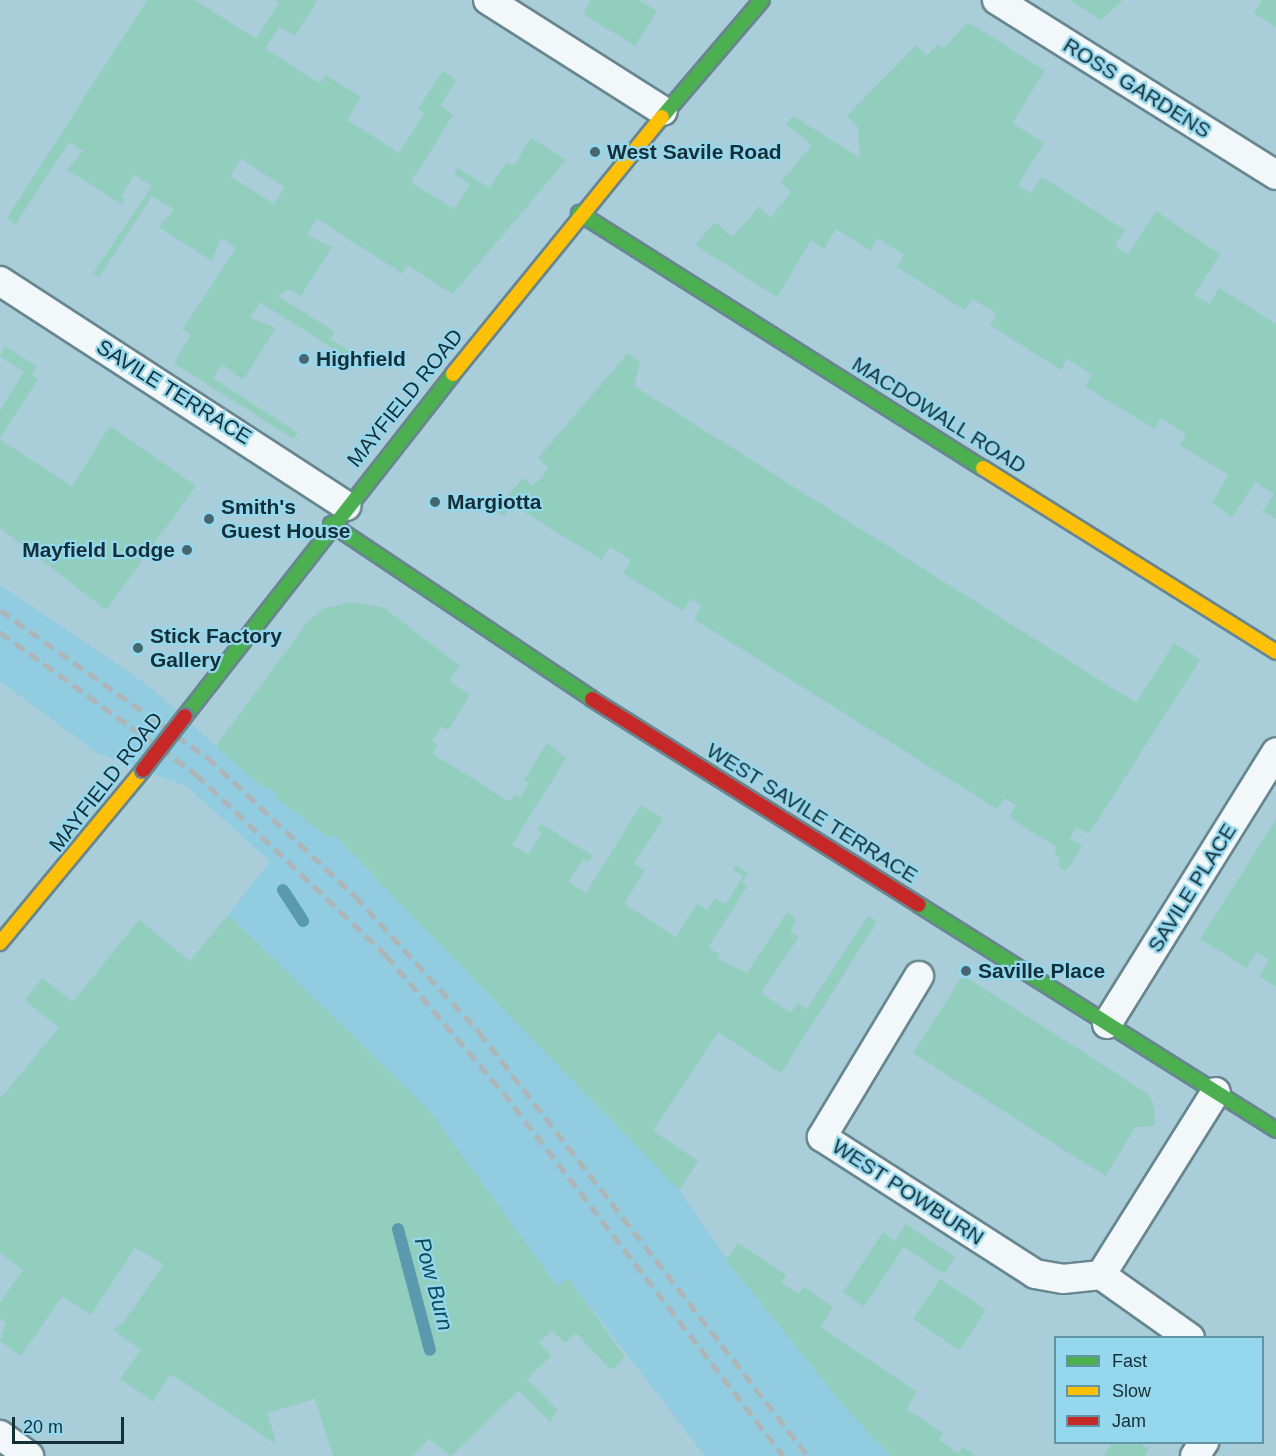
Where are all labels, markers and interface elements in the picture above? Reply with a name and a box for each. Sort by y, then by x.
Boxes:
street label: ROSS GARDENS [1059,32,1215,144]
place label: West Savile Road [607,139,782,165]
marker: West Savile Road [588,145,602,159]
street label: MAYFIELD ROAD [342,324,468,472]
street label: SAVILE TERRACE [92,334,256,450]
place label: Highfield [316,346,406,372]
street label: MACDOWALL ROAD [847,351,1031,479]
marker: Highfield [297,352,311,366]
place label: Margiotta [447,489,542,515]
place label: Smith's Guest House [221,494,351,544]
marker: Margiotta [428,495,442,509]
marker: Smith's Guest House [202,512,216,526]
place label: Mayfield Lodge [22,537,175,563]
marker: Mayfield Lodge [180,543,194,557]
place label: Stick Factory Gallery [150,623,282,673]
marker: Stick Factory Gallery [131,641,145,655]
street label: MAYFIELD ROAD [44,707,168,857]
street label: WEST SAVILE TERRACE [702,737,922,889]
street label: SAVILE PLACE [1142,819,1242,957]
place label: Saville Place [978,958,1105,984]
marker: Saville Place [959,964,973,978]
street label: WEST POWBURN [827,1133,989,1251]
water label: Pow Burn [409,1235,459,1333]
legend [1054,1336,1264,1444]
text: Fast [1112,1351,1147,1371]
text: Slow [1112,1381,1151,1401]
scale bar [15,1405,128,1443]
text: Jam [1112,1411,1146,1431]
text: 20 m [23,1417,63,1437]

